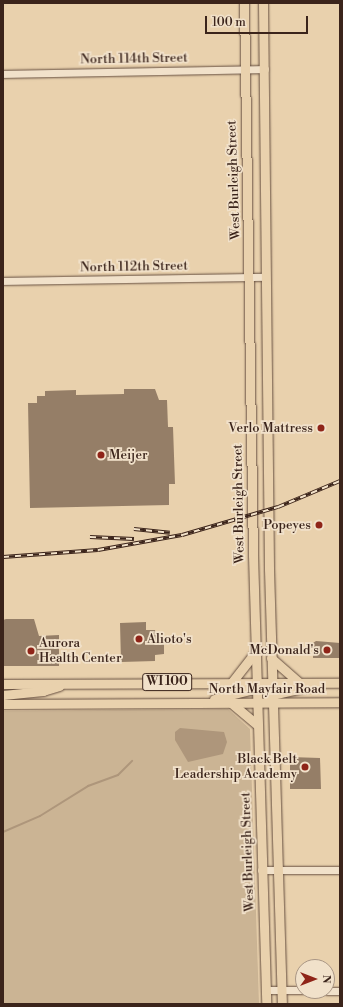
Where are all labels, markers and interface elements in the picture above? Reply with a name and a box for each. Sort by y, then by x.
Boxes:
scale bar [207,8,310,34]
text: 100 m [212,15,246,30]
street label: North 114th Street [80,50,188,68]
street label: West Burleigh Street [224,120,244,240]
street label: North 112th Street [80,258,188,276]
place label: Verlo Mattress [228,420,313,436]
marker: Verlo Mattress [316,423,326,433]
street label: West Burleigh Street [230,444,248,564]
place label: Meijer [109,447,148,463]
marker: Meijer [96,450,106,460]
place label: Popeyes [263,517,311,533]
marker: Popeyes [314,520,324,530]
place label: Alioto's [147,631,192,647]
marker: Alioto's [134,634,144,644]
place label: Aurora Health Center [39,636,122,667]
place label: McDonald's [249,642,319,658]
marker: McDonald's [322,645,332,655]
marker: Aurora Health Center [26,646,36,656]
road number: WI 100 [142,672,192,692]
street label: North Mayfair Road [209,681,325,697]
place label: Black Belt Leadership Academy [175,752,297,783]
marker: Black Belt Leadership Academy [300,762,310,772]
street label: West Burleigh Street [238,792,258,912]
north arrow [295,959,335,999]
text: N [319,975,333,983]

